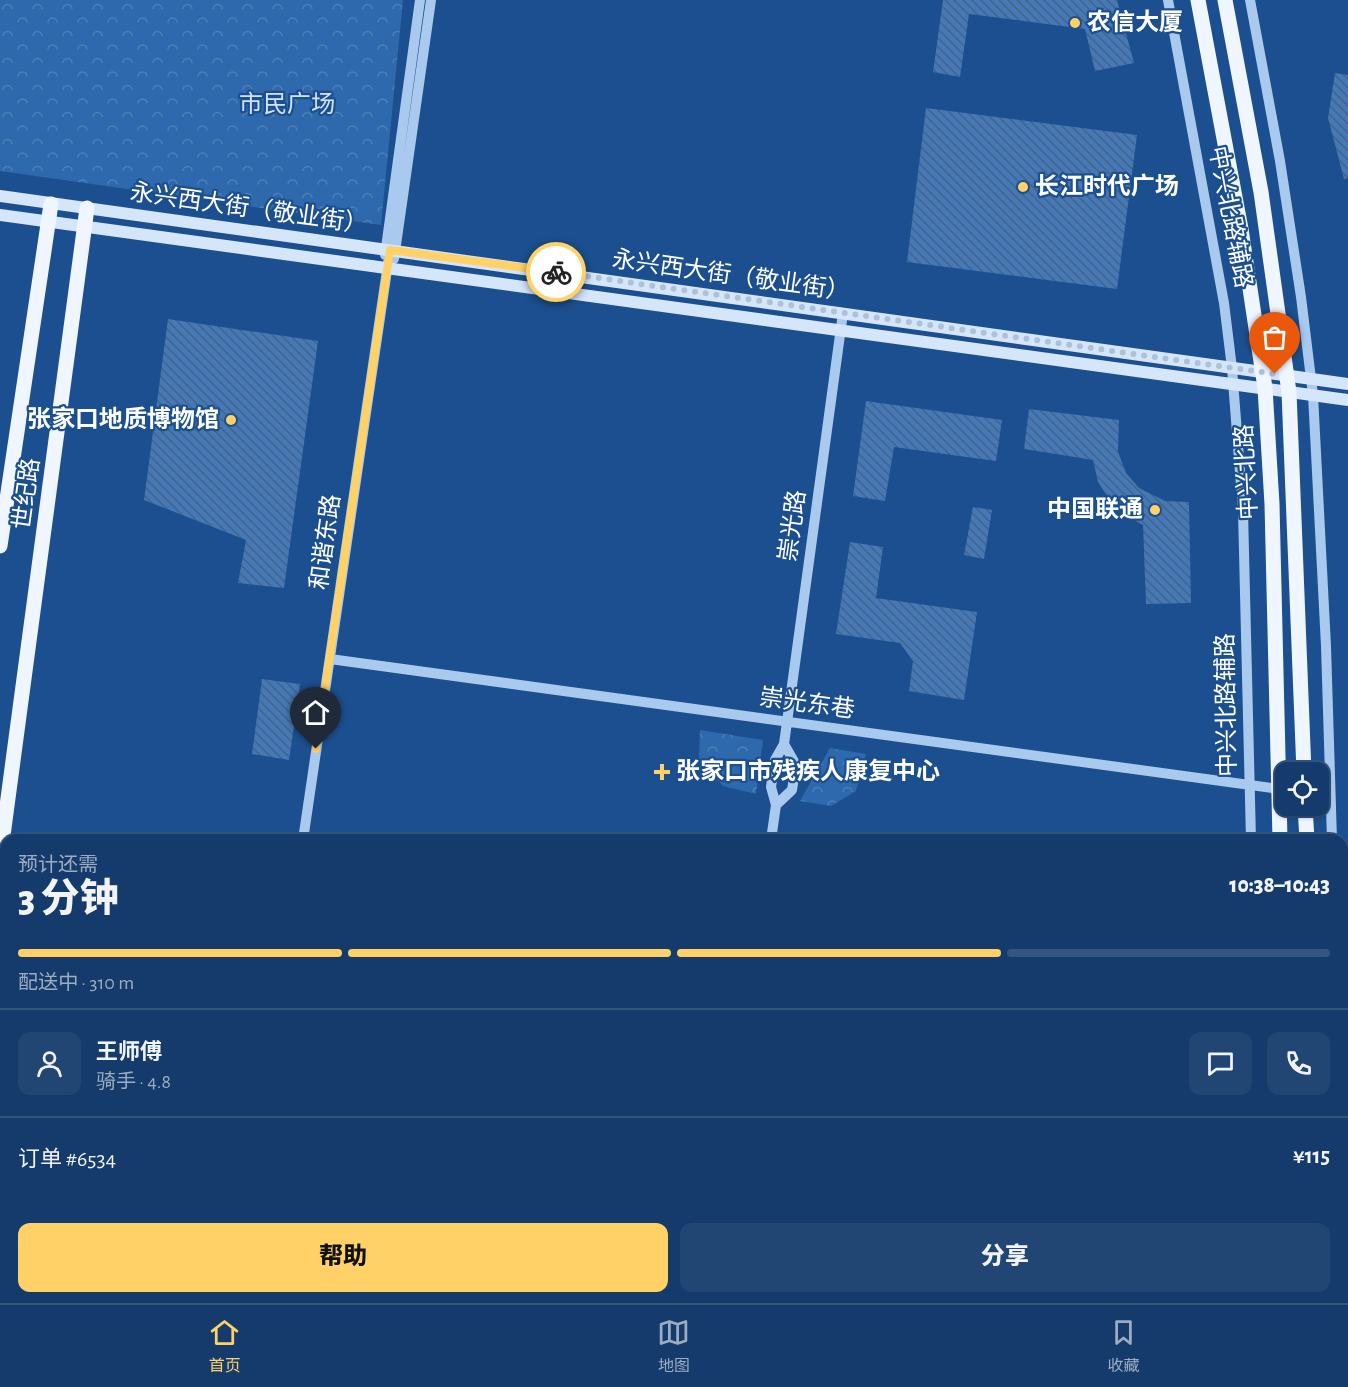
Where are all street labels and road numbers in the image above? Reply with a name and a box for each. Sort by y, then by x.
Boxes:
street label: 中兴北路辅路 [1204,144,1257,290]
street label: 永兴西大街（敬业街） [128,178,370,238]
street label: 永兴西大街（敬业街） [610,245,852,305]
street label: 中兴北路 [1231,423,1261,521]
street label: 世纪路 [8,456,44,531]
street label: 崇光路 [774,488,810,563]
street label: 和谐东路 [305,493,345,591]
street label: 中兴北路辅路 [1212,633,1240,777]
street label: 崇光东巷 [758,683,856,723]

